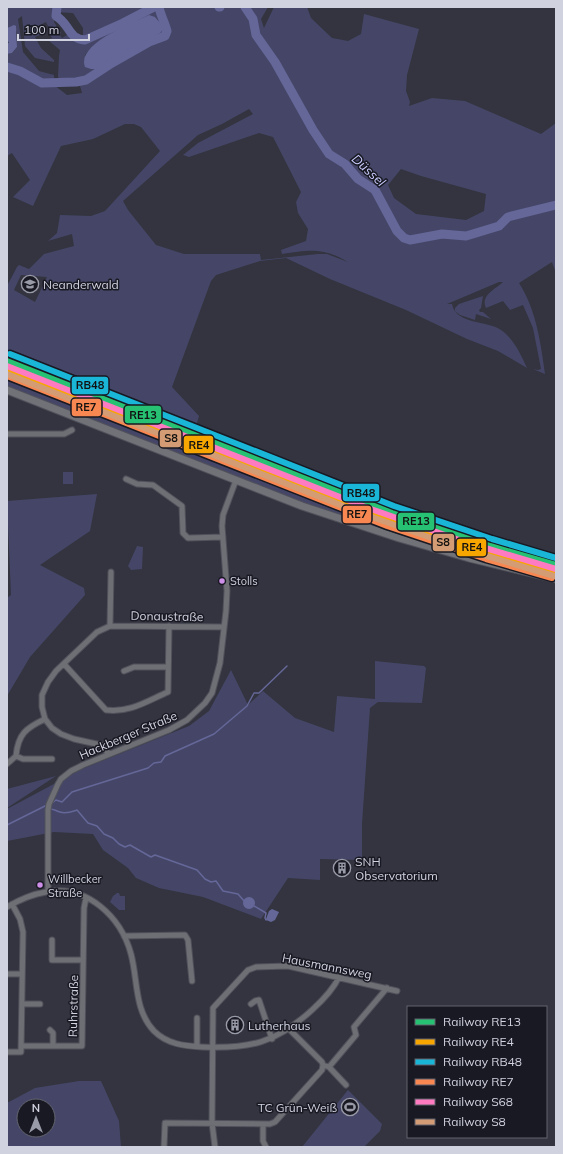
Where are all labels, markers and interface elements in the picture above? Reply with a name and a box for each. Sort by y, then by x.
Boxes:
scale bar [18,16,89,42]
text: 100 m [24,22,59,37]
water label: Düssel [349,150,390,190]
school or university icon: Neanderwald [20,274,40,294]
place label: Neanderwald [43,277,119,292]
line badge: RB48 [71,376,109,395]
text: RB48 [76,378,105,392]
line badge: RE7 [71,398,102,417]
text: RE7 [76,400,97,414]
line badge: RE13 [124,405,162,424]
text: RE13 [129,408,157,422]
line badge: S8 [159,429,182,448]
text: S8 [164,431,178,445]
line badge: RE4 [183,435,214,454]
text: RE4 [189,438,210,452]
line badge: RB48 [342,483,380,502]
text: RB48 [347,486,376,500]
line badge: RE7 [342,505,372,524]
text: RE7 [347,507,368,521]
line badge: RE13 [397,512,435,531]
text: RE13 [402,514,430,528]
line badge: S8 [432,533,455,552]
text: S8 [436,535,450,549]
line badge: RE4 [456,538,487,557]
text: RE4 [462,540,483,554]
place label: Stolls [230,574,258,588]
marker: Stolls [217,576,227,586]
street label: Donaustraße [131,608,203,624]
street label: Hackberger Straße [77,708,179,762]
place label: SNH Observatorium [355,854,438,883]
building icon: SNH Observatorium [332,858,352,878]
place label: Willbecker Straße [48,872,102,900]
marker: Willbecker Straße [35,880,45,890]
street label: Hausmannsweg [281,950,373,982]
street label: Ruhrstraße [65,975,81,1037]
legend [407,1006,547,1138]
text: Railway RE13 [443,1014,521,1029]
building icon: Lutherhaus [225,1015,245,1035]
place label: Lutherhaus [248,1018,311,1033]
text: Railway RE4 [443,1034,514,1049]
text: Railway RB48 [443,1054,522,1069]
text: Railway RE7 [443,1074,514,1089]
text: Railway S68 [443,1094,513,1109]
sports icon: TC Grün-Weiß [340,1097,360,1117]
north arrow [16,1098,56,1138]
place label: TC Grün-Weiß [258,1100,337,1115]
text: N [32,1101,40,1115]
text: Railway S8 [443,1114,506,1129]

